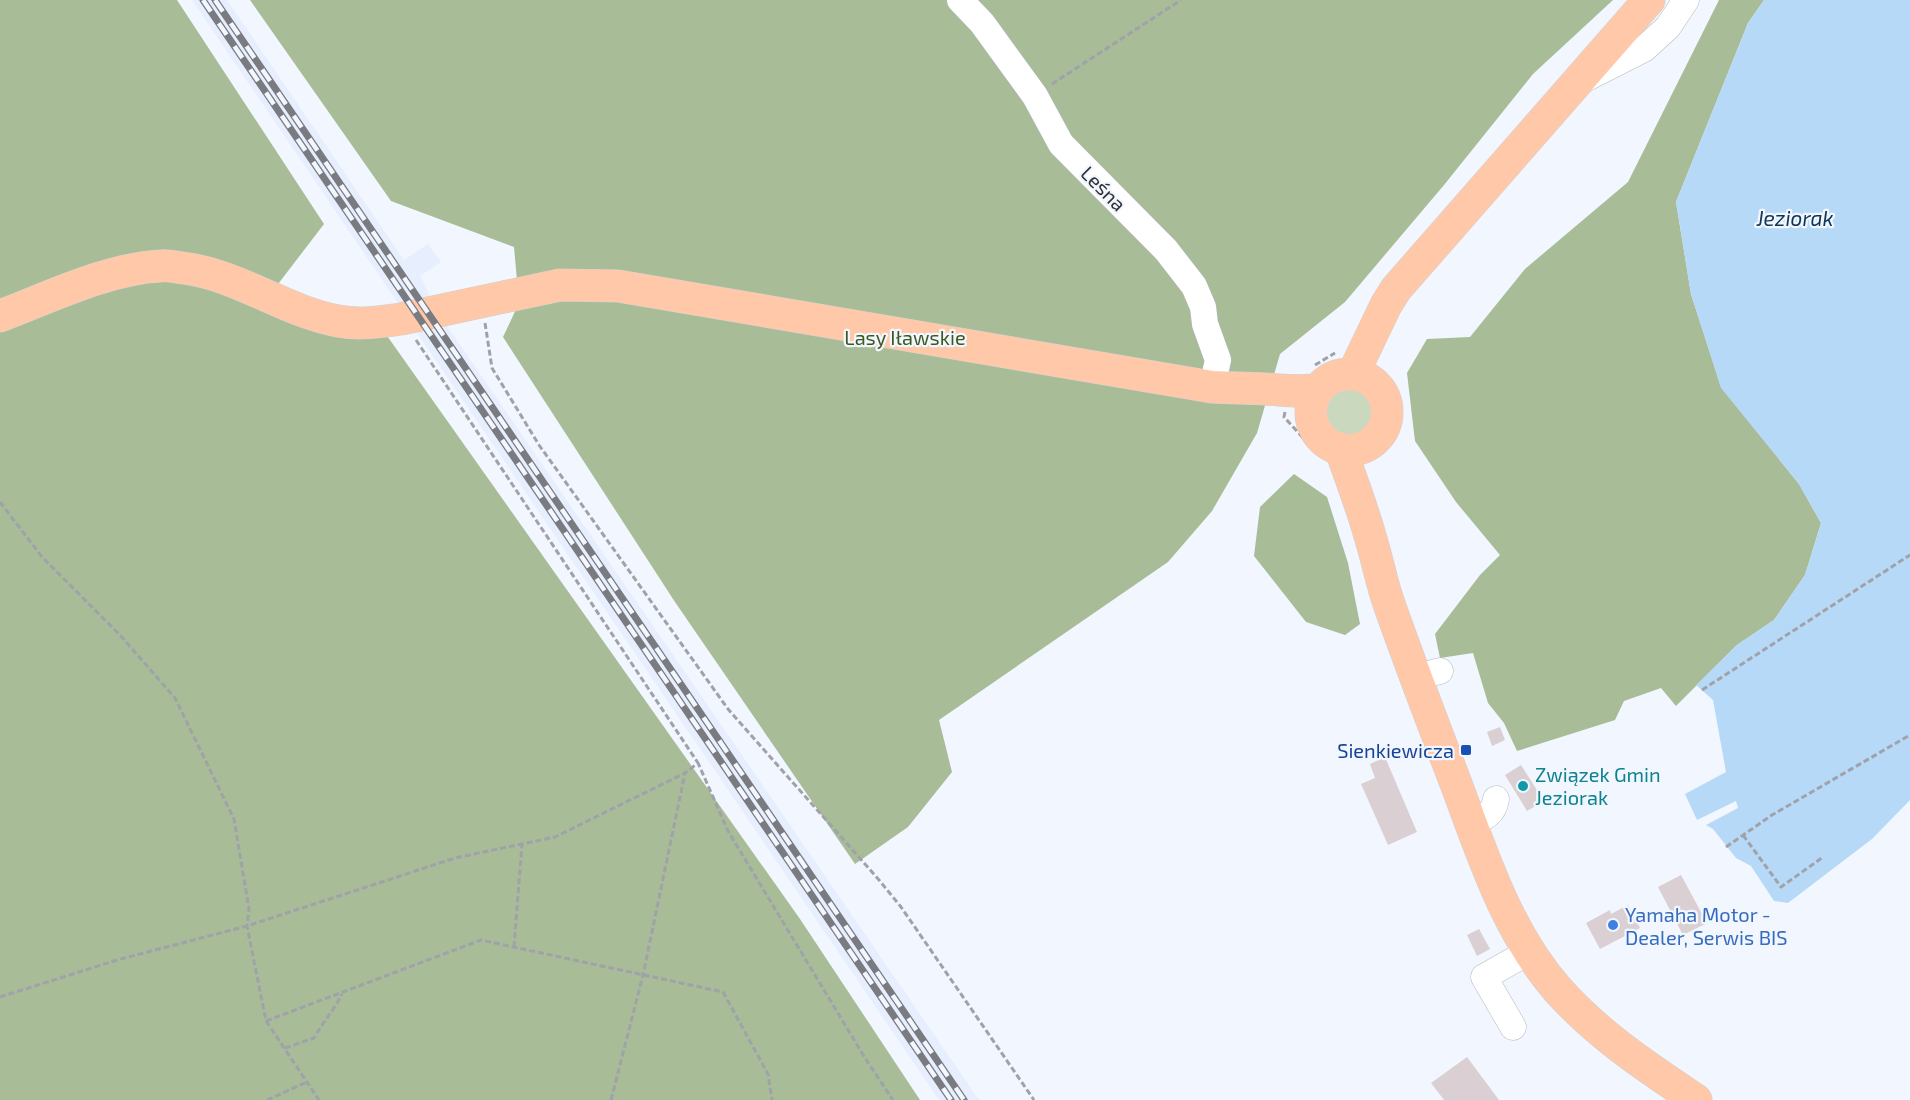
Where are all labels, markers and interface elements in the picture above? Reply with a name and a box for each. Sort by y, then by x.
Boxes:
street label: Leśna [1077,161,1131,215]
water label: Jeziorak [1755,205,1834,230]
park label: Lasy Iławskie [844,325,966,349]
place label: Sienkiewicza [1337,738,1454,762]
marker: Sienkiewicza [1459,743,1473,757]
place label: Związek Gmin Jeziorak [1535,762,1661,809]
marker: Związek Gmin Jeziorak [1516,779,1530,793]
place label: Yamaha Motor - Dealer, Serwis BIS [1625,902,1788,949]
marker: Yamaha Motor - Dealer, Serwis BIS [1606,918,1620,932]

